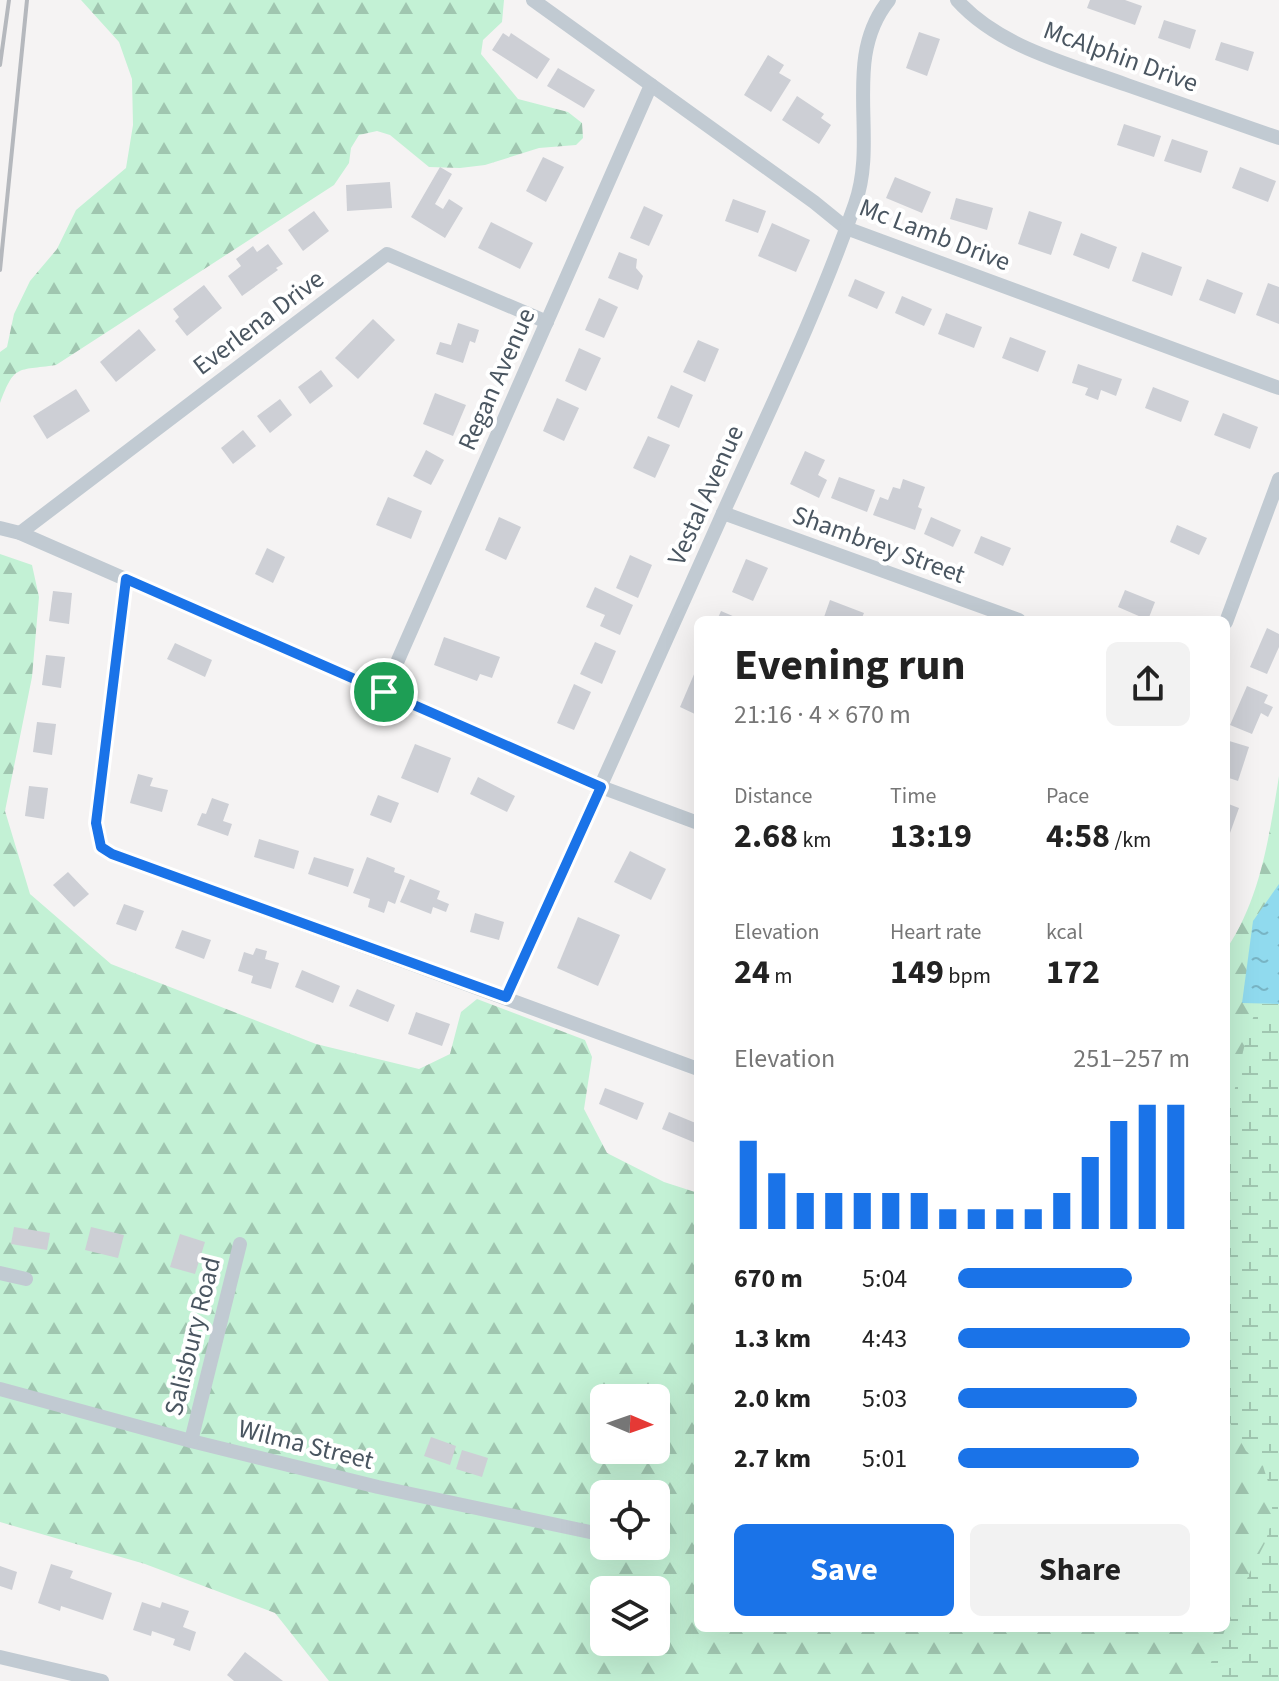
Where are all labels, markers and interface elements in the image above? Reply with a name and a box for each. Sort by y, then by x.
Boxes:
street label: McAlphin Drive [1038,11,1203,102]
street label: Mc Lamb Drive [854,189,1016,280]
street label: Everlena Drive [185,261,332,384]
street label: Regan Avenue [449,302,544,456]
street label: Vestal Avenue [658,419,753,571]
street label: Shambrey Street [787,496,971,593]
text: Evening run [734,634,966,697]
button: share [1106,642,1190,726]
pin [350,658,418,726]
icon: arrive [362,670,406,714]
text: 21:16 · 4 × 670 m [734,696,911,733]
text: Distance [734,780,812,812]
text: Time [890,780,936,812]
text: Pace [1046,780,1089,812]
text: 2.68 [734,812,798,861]
text: 13:19 [890,812,972,861]
text: 4:58 [1046,812,1110,861]
text: km [798,824,832,856]
text: /km [1110,824,1151,856]
text: Elevation [734,916,820,948]
text: Heart rate [890,916,981,948]
text: kcal [1046,916,1083,948]
text: 24 [734,948,770,997]
text: 149 [890,948,944,997]
text: 172 [1046,948,1100,997]
text: m [770,960,793,992]
text: bpm [944,960,991,992]
text: Elevation [734,1040,835,1077]
text: 251–257 m [1073,1040,1190,1077]
street label: Salisbury Road [155,1253,230,1419]
text: 670 m [734,1260,803,1297]
text: 5:04 [862,1260,907,1297]
text: 1.3 km [734,1320,811,1357]
text: 4:43 [862,1320,907,1357]
text: 2.0 km [734,1380,811,1417]
text: 5:03 [862,1380,907,1417]
north arrow [590,1384,670,1464]
map controls [590,1384,670,1656]
street label: Wilma Street [234,1410,378,1479]
text: 2.7 km [734,1440,811,1477]
text: 5:01 [862,1440,907,1477]
button: locate [590,1480,670,1560]
button: Save [734,1524,954,1616]
button: Share [970,1524,1190,1616]
button: layers [590,1576,670,1656]

